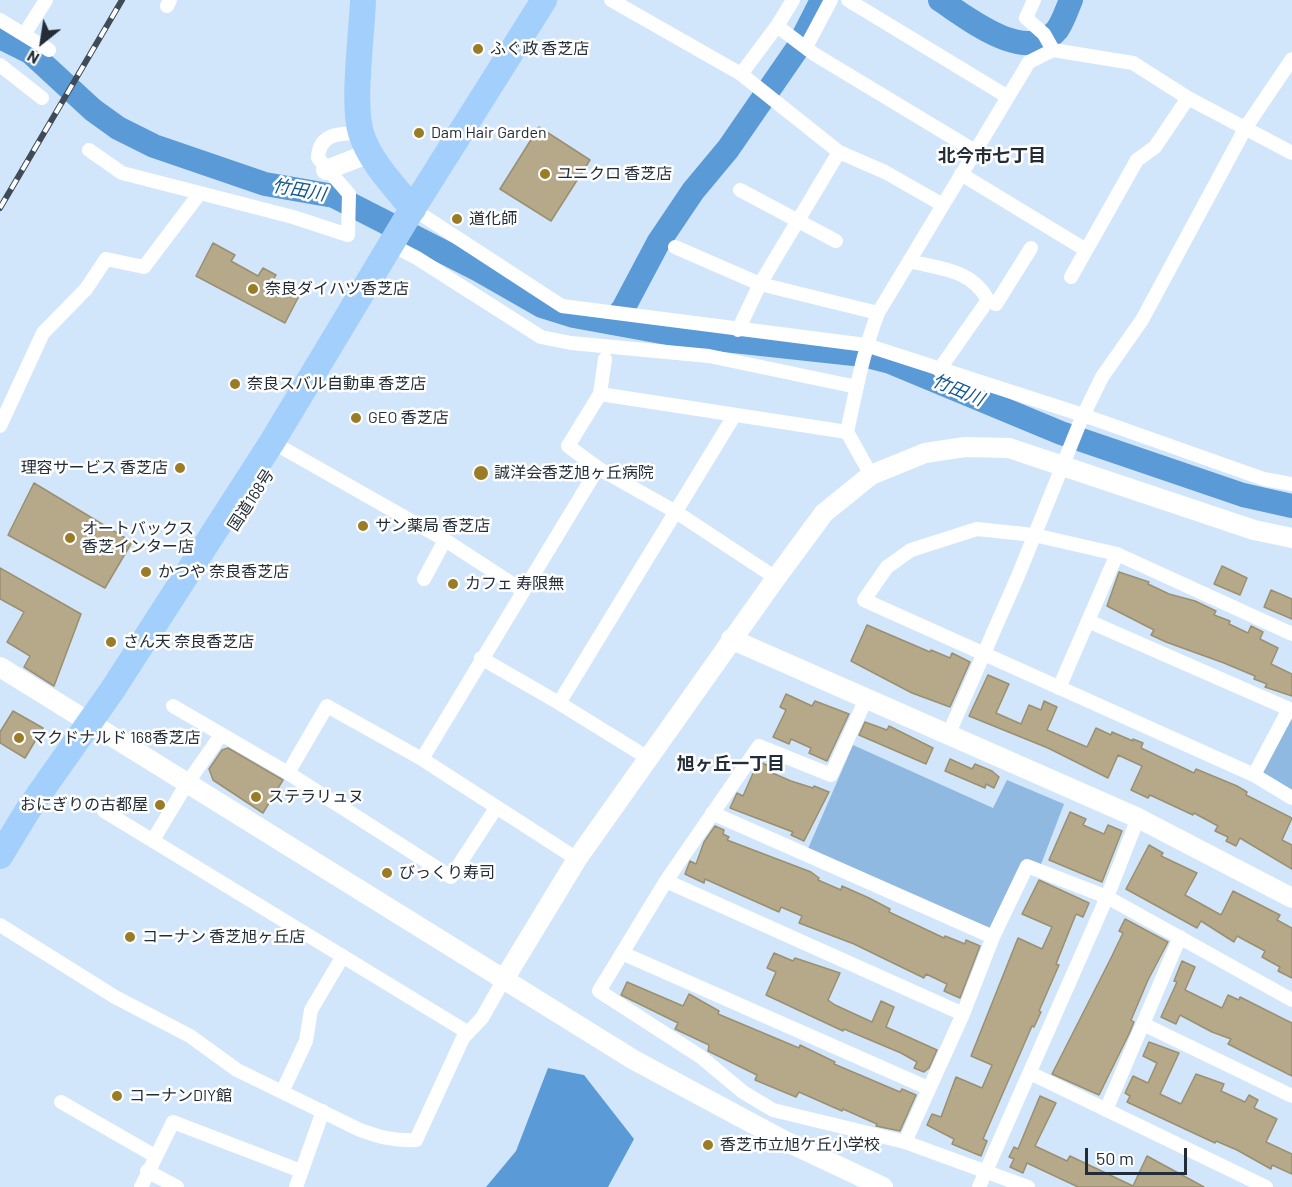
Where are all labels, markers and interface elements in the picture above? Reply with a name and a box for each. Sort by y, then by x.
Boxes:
north arrow [12,12,72,72]
place label: ふぐ政 香芝店 [490,39,589,59]
marker: ふぐ政 香芝店 [471,42,485,56]
text: N [23,47,42,69]
place label: Dam Hair Garden [431,123,547,143]
marker: Dam Hair Garden [412,126,426,140]
district label: 北今市七丁目 [938,145,1046,167]
place label: ユニクロ 香芝店 [557,164,672,184]
marker: ユニクロ 香芝店 [538,167,552,181]
water label: 竹田川 [271,175,327,205]
place label: 道化師 [469,209,517,229]
marker: 道化師 [450,212,464,226]
place label: 奈良ダイハツ香芝店 [265,279,409,299]
marker: 奈良ダイハツ香芝店 [246,282,260,296]
water label: 竹田川 [929,370,987,410]
place label: 奈良スバル自動車 香芝店 [247,374,426,394]
marker: 奈良スバル自動車 香芝店 [228,377,242,391]
place label: GEO 香芝店 [368,408,449,428]
marker: GEO 香芝店 [349,411,363,425]
place label: 理容サービス 香芝店 [21,458,168,478]
marker: 理容サービス 香芝店 [173,461,187,475]
place label: 誠洋会香芝旭ヶ丘病院 [494,463,654,483]
marker: 誠洋会香芝旭ヶ丘病院 [472,464,490,482]
street label: 国道168号 [224,465,278,535]
place label: サン薬局 香芝店 [375,516,490,536]
place label: オートバックス 香芝インター店 [82,519,194,557]
marker: サン薬局 香芝店 [356,519,370,533]
marker: オートバックス 香芝インター店 [63,531,77,545]
place label: かつや 奈良香芝店 [158,562,289,582]
marker: かつや 奈良香芝店 [139,565,153,579]
place label: カフェ 寿限無 [465,574,564,594]
marker: カフェ 寿限無 [446,577,460,591]
place label: さん天 奈良香芝店 [123,632,254,652]
marker: さん天 奈良香芝店 [104,635,118,649]
place label: マクドナルド 168香芝店 [31,728,200,748]
marker: マクドナルド 168香芝店 [12,731,26,745]
district label: 旭ヶ丘一丁目 [677,753,785,775]
place label: ステラリュヌ [268,787,364,807]
marker: ステラリュヌ [249,790,263,804]
place label: おにぎりの古都屋 [20,795,148,815]
marker: おにぎりの古都屋 [153,798,167,812]
place label: びっくり寿司 [399,863,495,883]
marker: びっくり寿司 [380,866,394,880]
place label: コーナン 香芝旭ヶ丘店 [142,927,305,947]
marker: コーナン 香芝旭ヶ丘店 [123,930,137,944]
place label: コーナンDIY館 [129,1086,232,1106]
marker: コーナンDIY館 [110,1089,124,1103]
place label: 香芝市立旭ケ丘小学校 [720,1135,880,1155]
scale bar [1088,1136,1190,1174]
marker: 香芝市立旭ケ丘小学校 [701,1138,715,1152]
text: 50 m [1096,1147,1134,1169]

